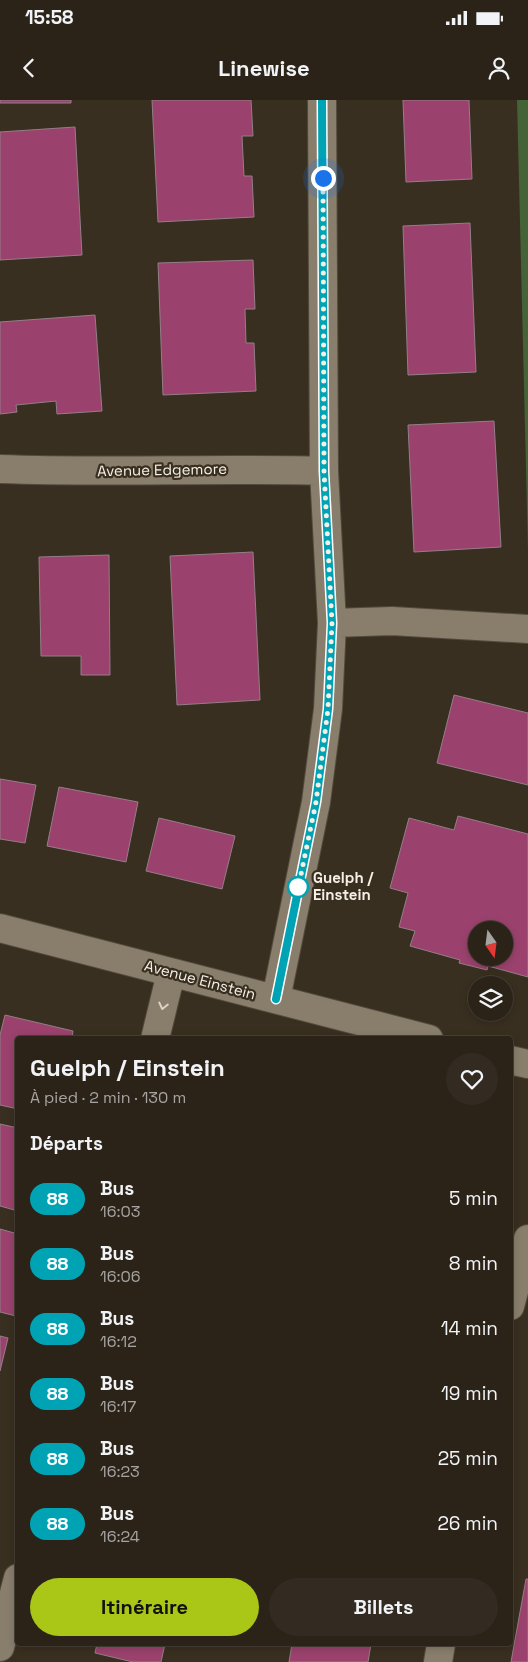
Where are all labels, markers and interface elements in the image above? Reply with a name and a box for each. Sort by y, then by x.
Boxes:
text: 15:58 [25,5,73,30]
icon: back [15,54,43,82]
text: Linewise [218,54,310,82]
icon: person [485,54,513,82]
your location [311,166,336,191]
street label: Avenue Edgemore [97,459,227,480]
place label: Guelph / Einstein [313,868,374,904]
marker: Guelph / Einstein [287,876,309,898]
north arrow [468,921,512,966]
map controls [468,921,513,1021]
street label: Avenue Einstein [142,956,258,1003]
button: layers [468,976,513,1021]
one-way arrow [158,1001,169,1010]
text: Guelph / Einstein [30,1052,225,1083]
button: heart [446,1053,498,1105]
text: À pied · 2 min · 130 m [30,1087,186,1108]
text: Départs [30,1131,103,1156]
text: Bus [100,1176,134,1201]
text: 5 min [449,1186,498,1211]
text: 88 [47,1187,68,1210]
text: 16:03 [100,1201,140,1222]
text: Bus [100,1241,134,1266]
text: 8 min [449,1251,498,1276]
text: 88 [47,1252,68,1275]
text: 16:06 [100,1266,141,1287]
text: Bus [100,1306,134,1331]
text: 14 min [441,1316,498,1341]
text: 88 [47,1317,68,1340]
text: 16:12 [100,1331,137,1352]
text: Bus [100,1371,134,1396]
text: 19 min [441,1381,498,1406]
text: 88 [47,1382,68,1405]
text: 16:17 [100,1396,136,1417]
text: Bus [100,1436,134,1461]
text: 25 min [438,1446,498,1471]
text: 88 [47,1447,68,1470]
text: 16:23 [100,1461,140,1482]
text: Bus [100,1501,134,1526]
text: 26 min [437,1511,498,1536]
text: 88 [47,1512,68,1535]
text: 16:24 [100,1526,140,1547]
button: Itinéraire [30,1578,259,1636]
button: Billets [269,1578,498,1636]

